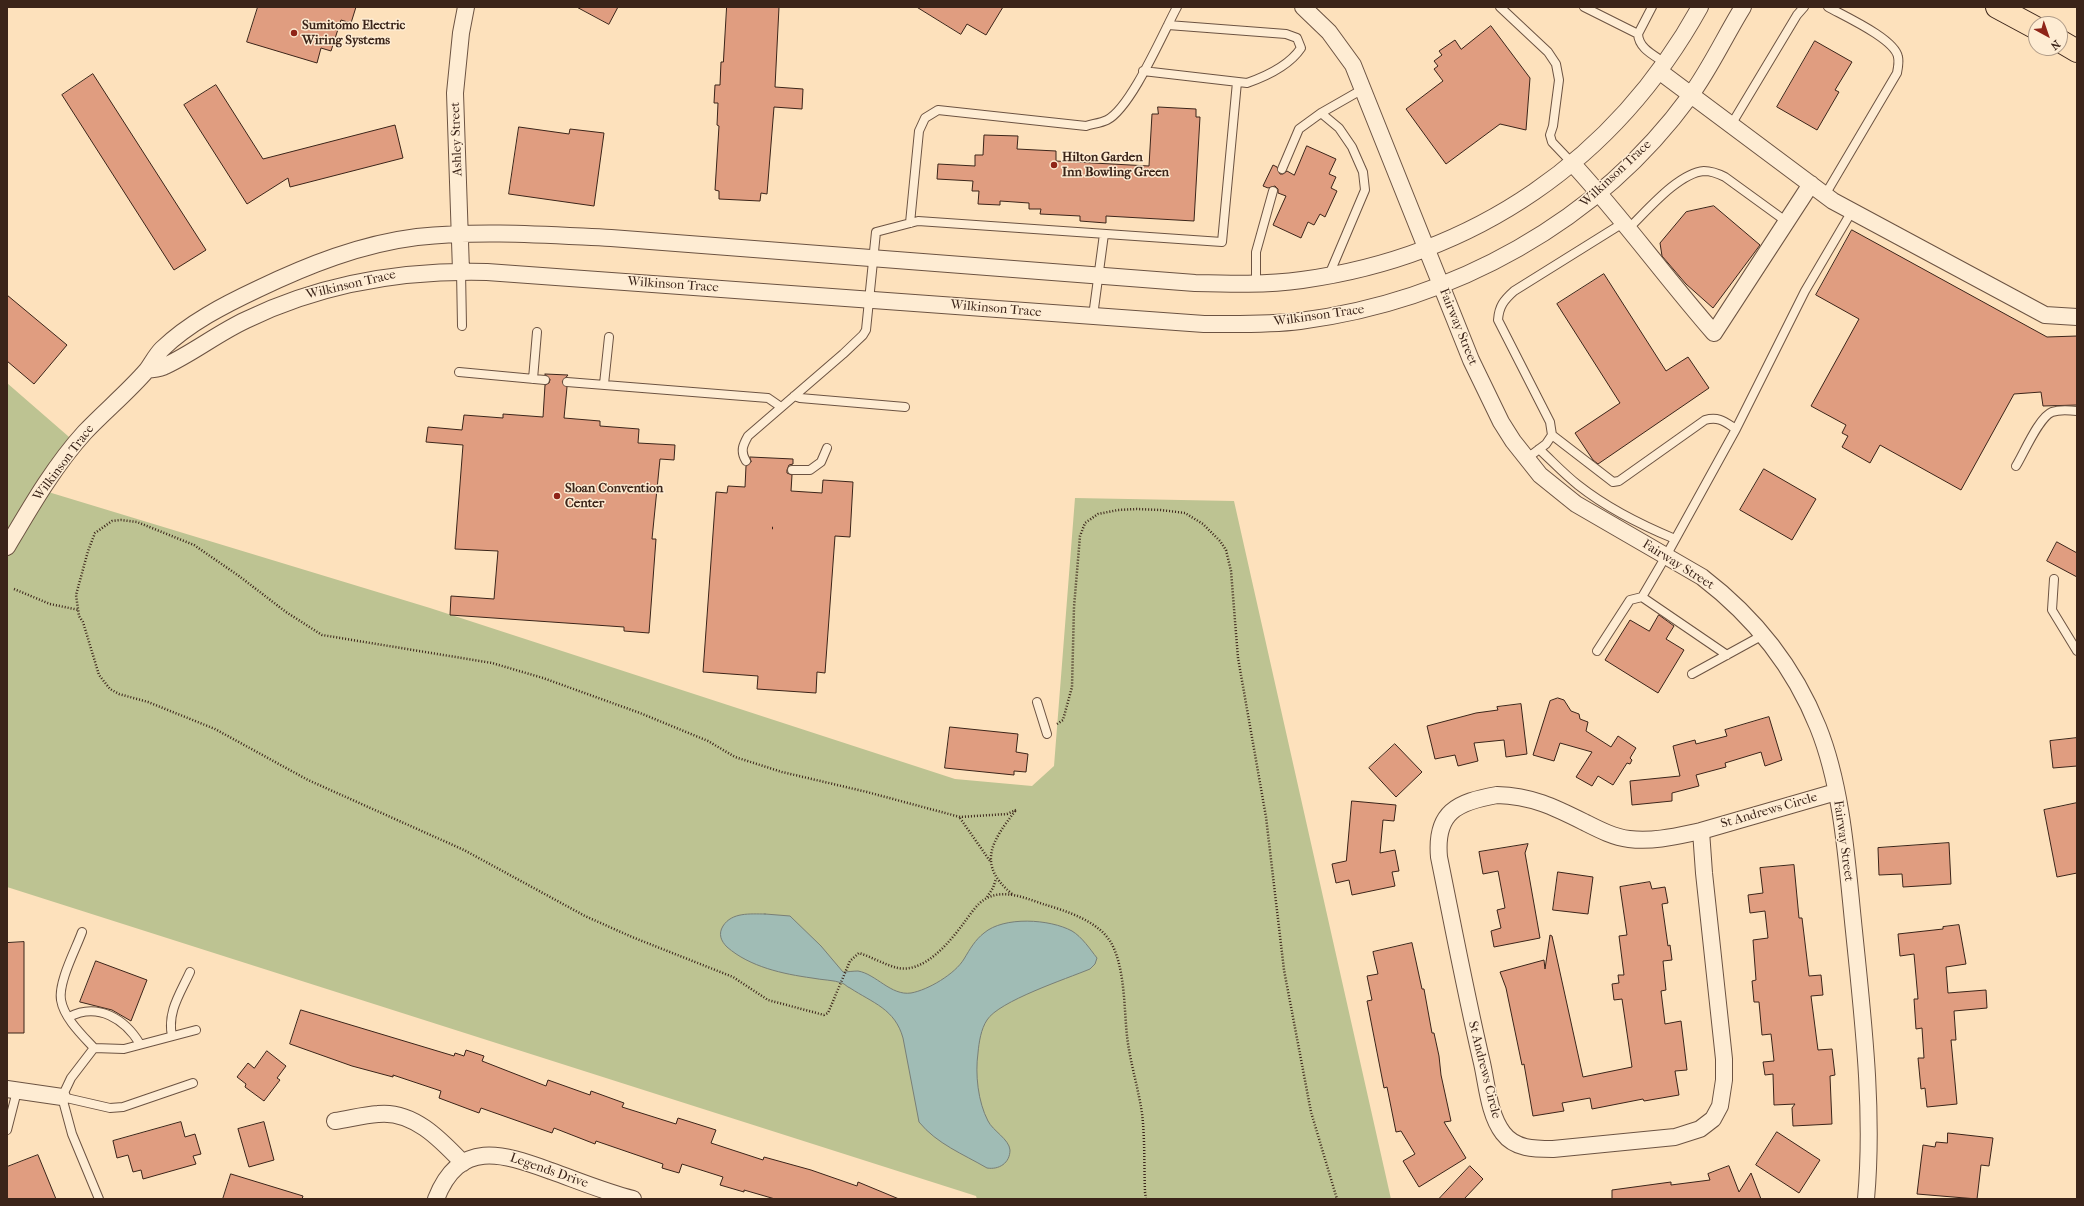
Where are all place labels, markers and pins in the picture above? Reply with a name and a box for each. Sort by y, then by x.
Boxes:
place label: Sumitomo Electric Wiring Systems [302,18,405,49]
marker: Sumitomo Electric Wiring Systems [289,28,299,38]
place label: Hilton Garden Inn Bowling Green [1062,150,1169,181]
marker: Hilton Garden Inn Bowling Green [1049,160,1059,170]
place label: Sloan Convention Center [565,481,663,512]
marker: Sloan Convention Center [552,491,562,501]

